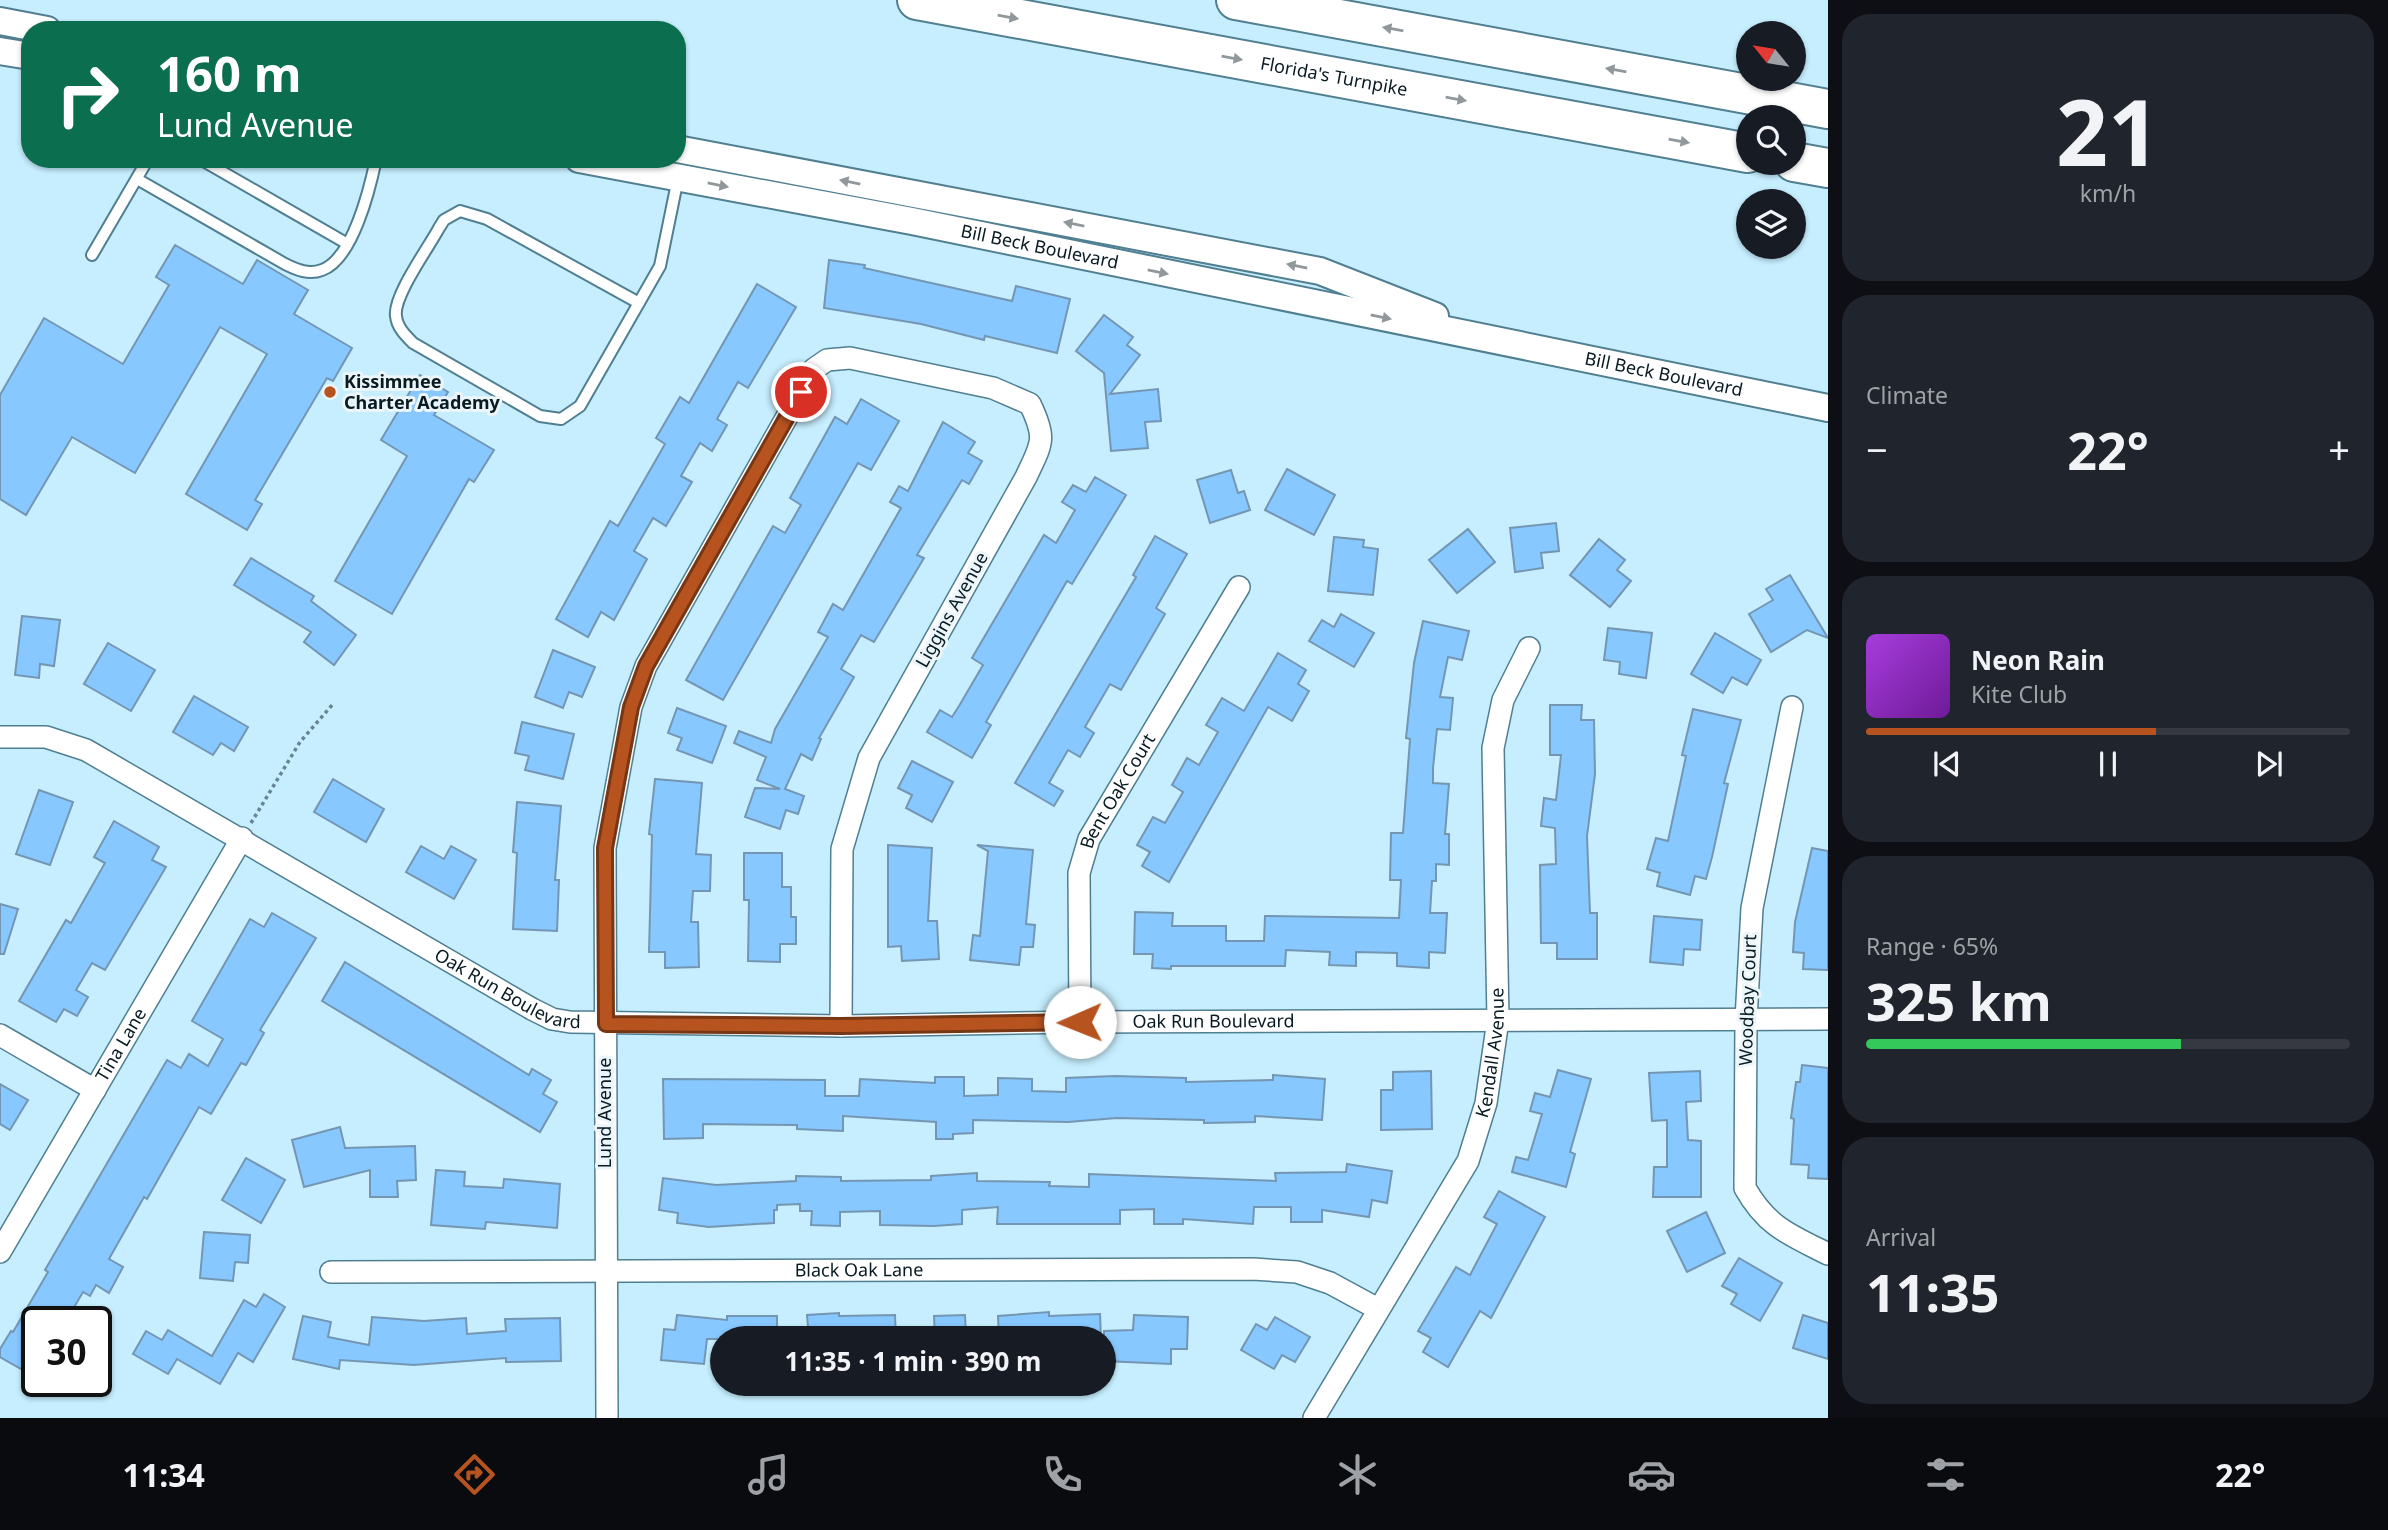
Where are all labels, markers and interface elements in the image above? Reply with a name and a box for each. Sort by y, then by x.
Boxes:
one-way arrow [997,12,1019,23]
north arrow [1736,21,1806,91]
map controls [1736,21,1806,259]
one-way arrow [1381,23,1403,34]
text: 160 m [157,40,302,106]
icon: right [42,49,133,140]
street label: Florida's Turnpike [1259,50,1410,101]
one-way arrow [1221,53,1243,64]
one-way arrow [1605,64,1627,75]
text: 21 [2056,69,2160,193]
one-way arrow [1445,94,1467,105]
text: Lund Avenue [157,103,354,146]
button: search [1736,105,1806,175]
one-way arrow [1668,136,1690,147]
one-way arrow [839,176,861,187]
text: km/h [2080,177,2136,209]
one-way arrow [707,180,729,191]
button: layers [1736,189,1806,259]
street label: Bill Beck Boulevard [959,218,1121,274]
one-way arrow [1063,218,1085,229]
one-way arrow [1286,261,1308,272]
one-way arrow [1147,266,1169,277]
one-way arrow [1370,312,1392,323]
street label: Bill Beck Boulevard [1583,346,1745,401]
pin [771,362,831,422]
place label: Kissimmee Charter Academy [344,369,501,414]
icon: arrive [782,373,820,411]
text: Climate [1866,379,1948,411]
marker: Kissimmee Charter Academy [322,384,338,400]
text: 22° [2067,414,2149,485]
text: − [1866,423,1888,475]
text: + [2328,423,2350,475]
street label: Liggins Avenue [909,548,993,672]
text: Neon Rain [1971,642,2105,678]
text: Kite Club [1971,678,2067,710]
street label: Bent Oak Court [1074,728,1160,851]
icon: previous [1928,745,1966,783]
icon: pause [2089,745,2127,783]
icon: next [2250,745,2288,783]
text: Range · 65% [1866,930,1998,962]
street label: Woodbay Court [1733,933,1761,1066]
street label: Oak Run Boulevard [431,942,581,1033]
text: 325 km [1866,965,2052,1036]
position arrow [1043,985,1117,1059]
street label: Kendall Avenue [1469,988,1509,1120]
street label: Tina Lane [89,1003,151,1086]
street label: Oak Run Boulevard [1132,1008,1295,1033]
street label: Lund Avenue [592,1058,616,1168]
text: Arrival [1866,1221,1936,1253]
text: 11:35 [1866,1256,2000,1327]
street label: Black Oak Lane [795,1257,923,1281]
speed limit sign: 30 [21,1306,112,1397]
text: 11:35 · 1 min · 390 m [785,1343,1041,1379]
icon: directions [450,1450,499,1499]
icon: music [744,1450,793,1499]
icon: phone [1038,1450,1087,1499]
icon: climate [1333,1450,1382,1499]
icon: car [1627,1450,1676,1499]
icon: filters [1921,1450,1970,1499]
text: 11:34 [123,1453,205,1496]
text: 22° [2215,1453,2265,1496]

